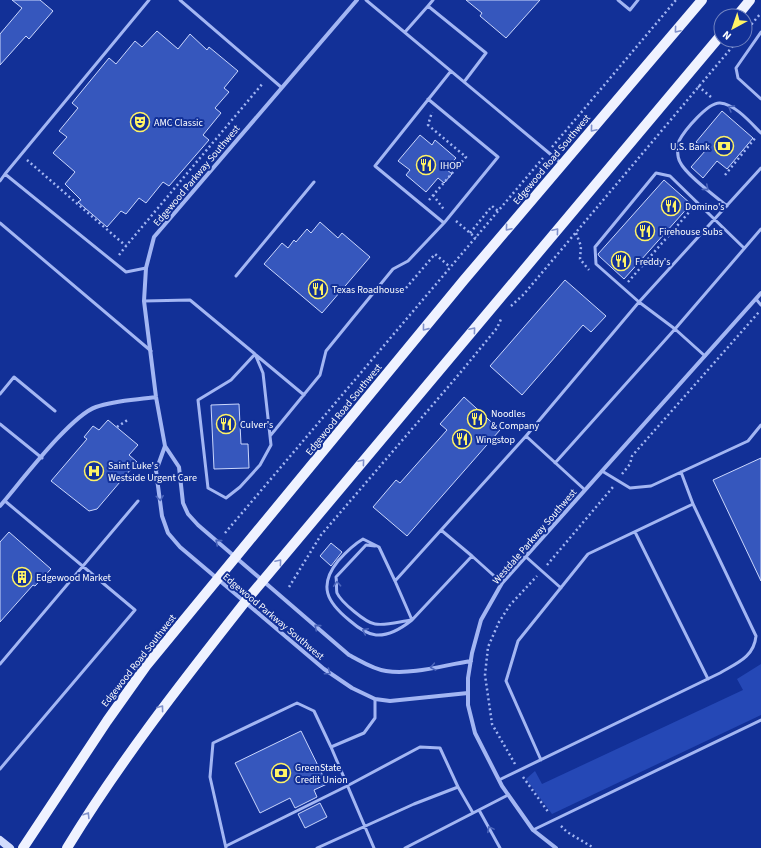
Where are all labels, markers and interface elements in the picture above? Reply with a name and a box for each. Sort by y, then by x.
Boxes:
north arrow [713,8,753,48]
one-way arrow [674,25,681,32]
text: N [719,27,735,43]
one-way arrow [728,106,735,113]
theatre icon: AMC Classic [129,111,151,133]
street label: Edgewood Road Southwest [510,111,594,208]
place label: AMC Classic [154,116,204,130]
street label: Edgewood Parkway Southwest [150,122,244,229]
one-way arrow [590,124,597,131]
bank icon: U.S. Bank [713,135,735,157]
place label: U.S. Bank [670,140,710,154]
restaurant icon: IHOP [415,154,437,176]
place label: IHOP [440,159,462,173]
one-way arrow [702,184,709,191]
restaurant icon: Domino's [660,195,682,217]
place label: Domino's [685,200,724,214]
restaurant icon: Firehouse Subs [634,220,656,242]
one-way arrow [506,223,513,230]
place label: Firehouse Subs [659,225,723,239]
one-way arrow [552,228,559,235]
restaurant icon: Freddy's [610,250,632,272]
place label: Freddy's [635,255,670,269]
restaurant icon: Texas Roadhouse [307,278,329,300]
place label: Texas Roadhouse [332,283,404,297]
one-way arrow [423,323,430,330]
one-way arrow [468,328,475,335]
street label: Edgewood Road Southwest [302,360,386,458]
place label: Noodles & Company [491,407,539,433]
restaurant icon: Noodles & Company [466,408,488,430]
restaurant icon: Culver's [215,413,237,435]
place label: Culver's [240,418,273,432]
restaurant icon: Wingstop [451,428,473,450]
place label: Wingstop [476,433,515,447]
place label: Saint Luke's Westside Urgent Care [108,459,197,485]
hospital icon: Saint Luke's Westside Urgent Care [83,460,105,482]
one-way arrow [358,460,365,467]
street label: Westdale Parkway Southwest [489,486,581,587]
one-way arrow [155,495,164,501]
one-way arrow [216,540,223,547]
one-way arrow [274,559,281,566]
building icon: Edgewood Market [11,566,33,588]
street label: Edgewood Parkway Southwest [220,570,327,664]
place label: Edgewood Market [36,571,112,585]
one-way arrow [333,581,341,587]
street label: Edgewood Road Southwest [98,611,180,710]
one-way arrow [314,624,322,631]
one-way arrow [362,628,369,636]
one-way arrow [429,662,436,671]
one-way arrow [324,667,331,674]
one-way arrow [156,706,163,713]
place label: GreenState Credit Union [295,761,348,787]
bank icon: GreenState Credit Union [270,762,292,784]
one-way arrow [82,812,90,819]
one-way arrow [487,826,494,833]

